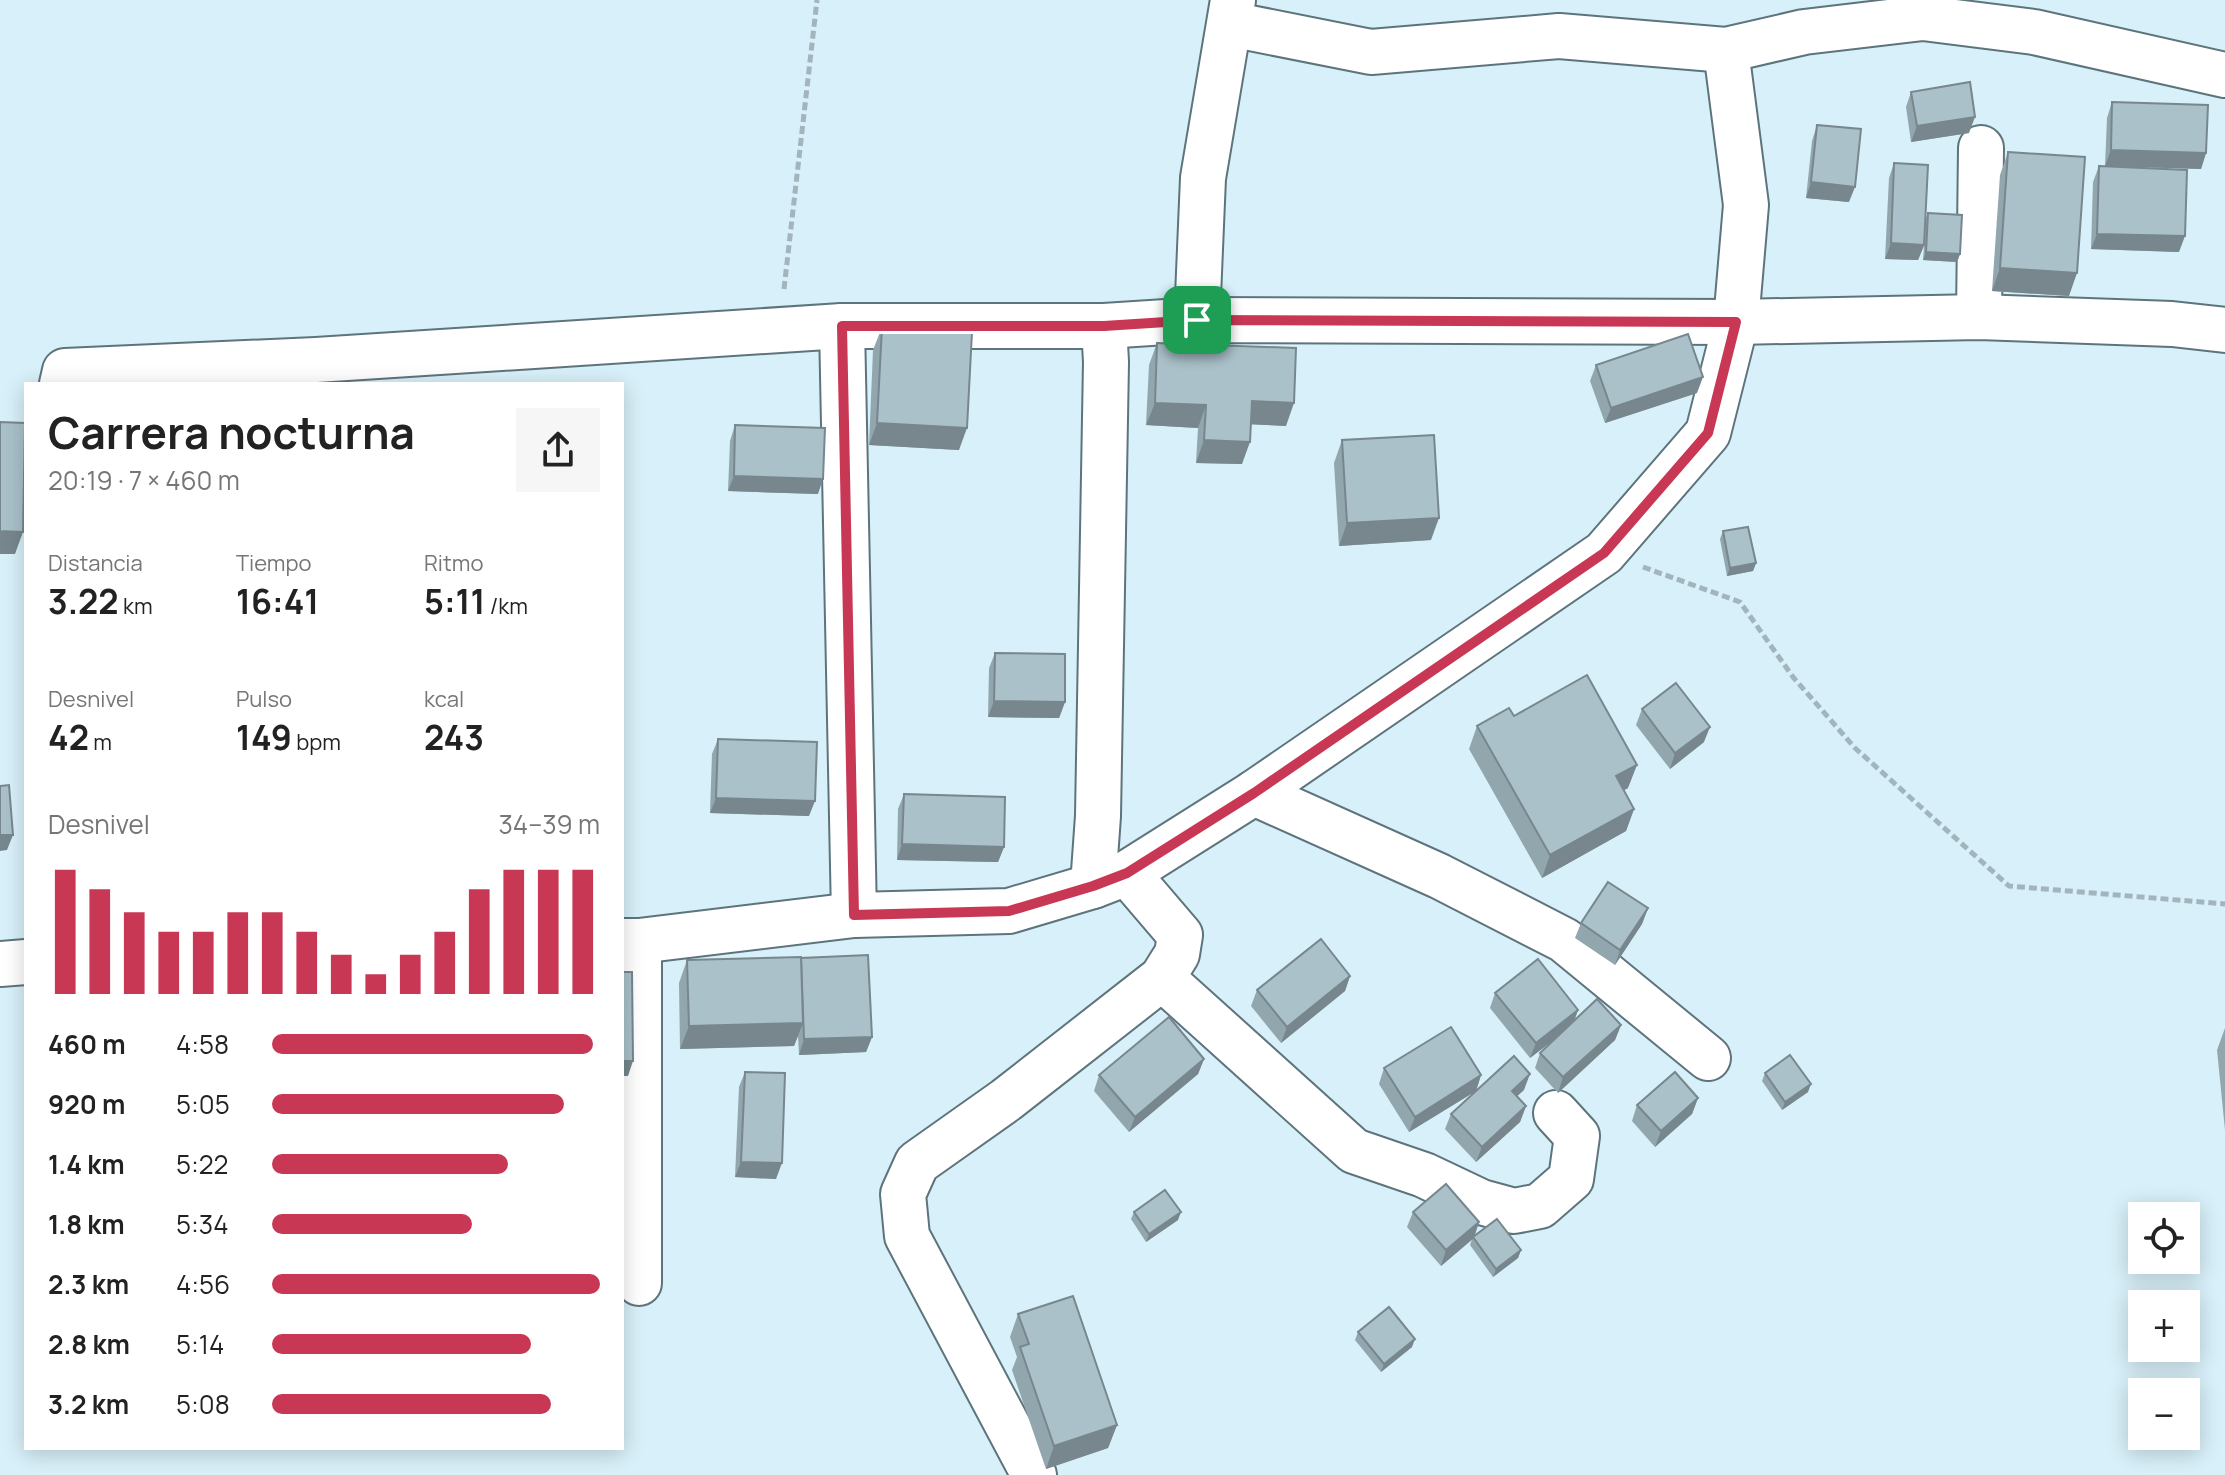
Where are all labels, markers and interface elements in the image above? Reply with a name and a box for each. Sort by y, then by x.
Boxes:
pin [1163,286,1231,354]
icon: arrive [1175,298,1219,342]
text: Carrera nocturna [48,402,415,462]
button: share [516,408,600,492]
text: 20:19 · 7 × 460 m [48,462,240,498]
text: Distancia [48,548,143,578]
text: Tiempo [236,548,311,578]
text: Ritmo [424,548,483,578]
text: 3.22 [48,578,119,624]
text: 16:41 [236,578,319,624]
text: 5:11 [424,578,485,624]
text: km [119,591,153,621]
text: /km [485,591,528,621]
text: Desnivel [48,684,134,714]
text: Pulso [236,684,292,714]
text: kcal [424,684,464,714]
text: 42 [48,714,89,760]
text: 149 [236,714,292,760]
text: 243 [424,714,484,760]
text: m [89,727,112,757]
text: bpm [292,727,341,757]
text: Desnivel [48,806,150,842]
text: 34–39 m [498,806,600,842]
text: 460 m [48,1026,126,1062]
text: 4:58 [176,1026,229,1062]
text: 920 m [48,1086,125,1122]
text: 5:05 [176,1086,230,1122]
text: 1.4 km [48,1146,125,1182]
text: 5:22 [176,1146,228,1182]
map controls [2128,1202,2200,1450]
button: locate [2128,1202,2200,1274]
text: 1.8 km [48,1206,125,1242]
text: 5:34 [176,1206,229,1242]
text: 2.3 km [48,1266,129,1302]
text: 4:56 [176,1266,230,1302]
button: + [2128,1290,2200,1362]
text: 2.8 km [48,1326,130,1362]
text: 5:14 [176,1326,224,1362]
button: − [2128,1378,2200,1450]
text: 3.2 km [48,1386,129,1422]
text: 5:08 [176,1386,230,1422]

